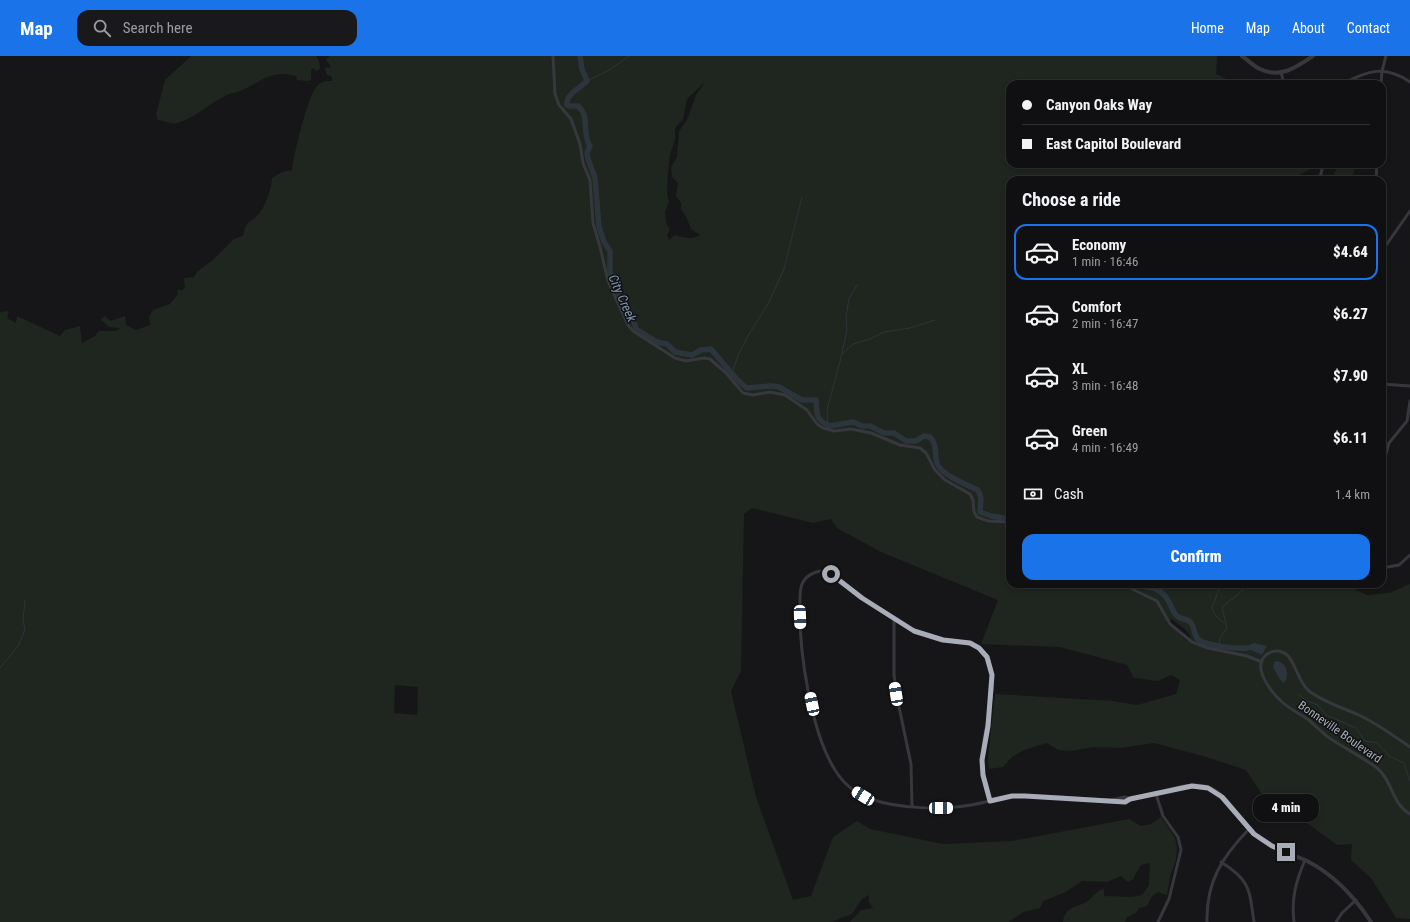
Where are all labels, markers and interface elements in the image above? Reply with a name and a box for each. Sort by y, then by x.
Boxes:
search box [77,10,357,46]
text: Map [20,17,53,40]
icon: search [91,17,113,39]
text: Search here [123,19,193,37]
text: Home [1191,20,1224,36]
text: Map [1246,20,1270,36]
text: About [1292,20,1325,36]
text: Contact [1347,20,1390,36]
text: Canyon Oaks Way [1046,96,1152,114]
text: East Capitol Boulevard [1046,135,1181,153]
text: Choose a ride [1022,189,1121,210]
icon: car [1024,234,1060,270]
text: Economy [1072,236,1126,254]
text: $4.64 [1333,243,1368,261]
text: 1 min · 16:46 [1072,254,1138,269]
water label: City Creek [605,272,640,325]
icon: car [1024,296,1060,332]
text: Comfort [1072,298,1121,316]
text: $6.27 [1333,305,1368,323]
text: 2 min · 16:47 [1072,316,1138,331]
icon: car [1024,358,1060,394]
text: XL [1072,360,1088,378]
text: $7.90 [1333,367,1368,385]
text: 3 min · 16:48 [1072,378,1138,393]
icon: car [1024,420,1060,456]
text: Green [1072,422,1107,440]
text: $6.11 [1333,429,1368,447]
text: 4 min · 16:49 [1072,440,1138,455]
icon: cash [1022,483,1044,505]
text: Cash [1054,485,1084,503]
text: 1.4 km [1335,487,1370,502]
button: Confirm [1022,534,1370,580]
route start [822,565,840,583]
car [794,605,806,629]
car [888,681,904,707]
car [804,691,820,717]
street label: Bonneville Boulevard [1296,698,1384,766]
car [850,785,876,807]
callout: 4 min [1253,794,1319,822]
text: 4 min [1272,800,1300,815]
car [929,802,953,814]
route end [1277,843,1295,861]

